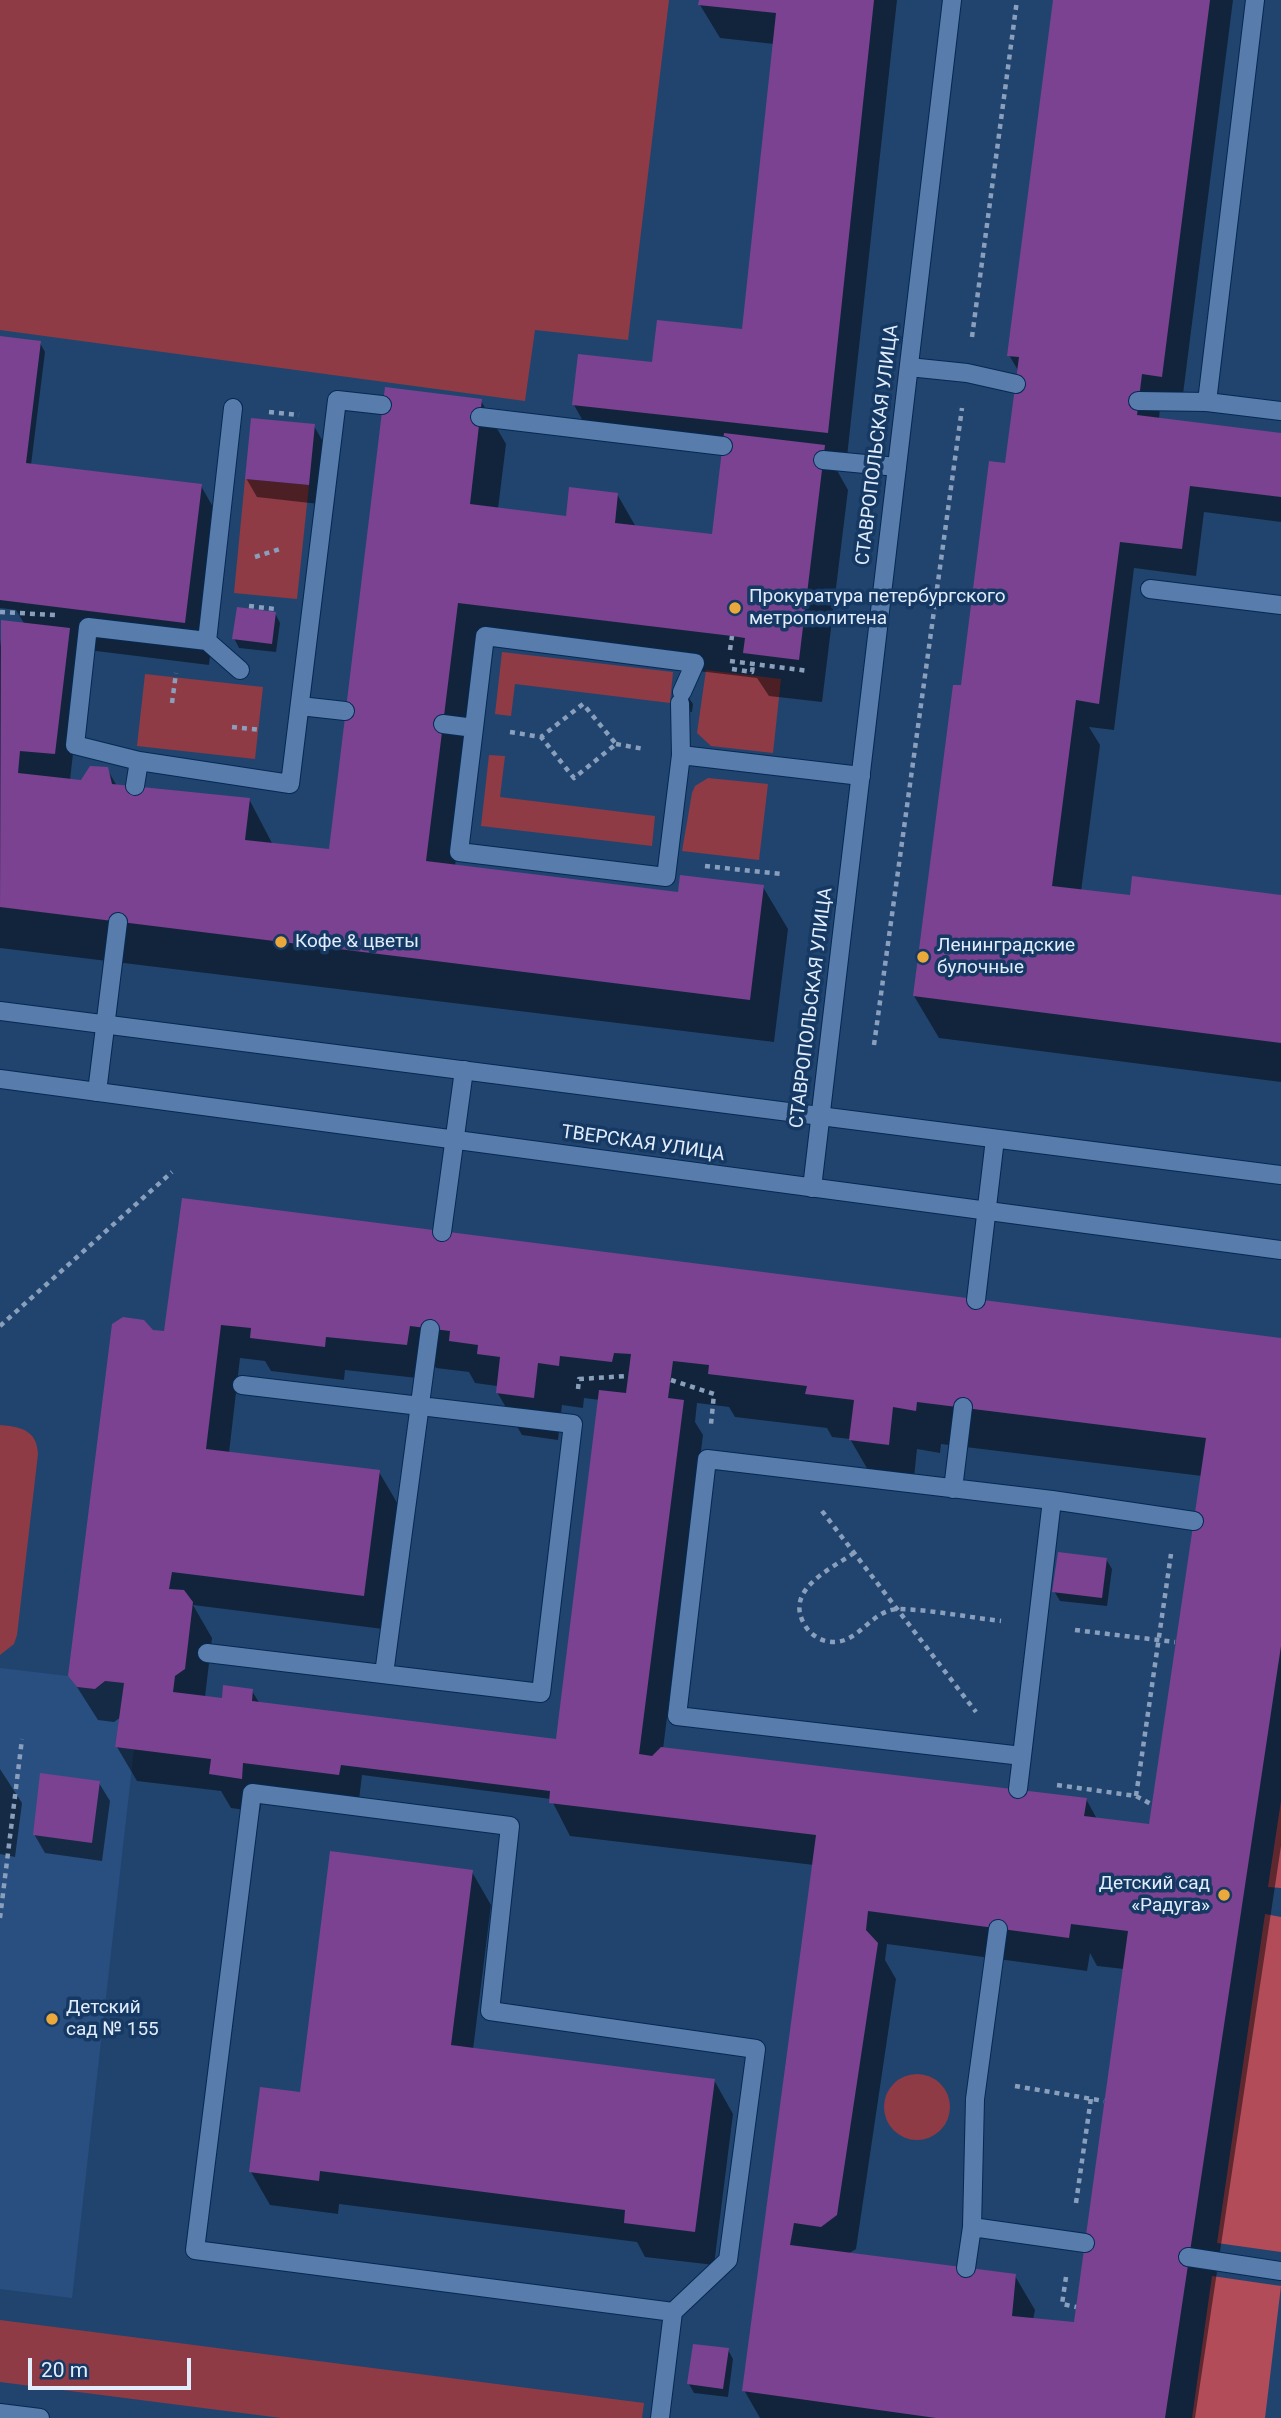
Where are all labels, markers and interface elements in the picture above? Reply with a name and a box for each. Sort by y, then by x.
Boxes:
street label: СТАВРОПОЛЬСКАЯ УЛИЦА [852,323,904,567]
place label: Прокуратура петербургского метрополитена [749,586,1006,630]
marker: Прокуратура петербургского метрополитена [727,600,743,616]
street label: СТАВРОПОЛЬСКАЯ УЛИЦА [786,886,838,1130]
place label: Кофе & цветы [295,931,419,953]
marker: Кофе & цветы [273,934,289,950]
place label: Ленинградские булочные [937,935,1075,979]
marker: Ленинградские булочные [915,949,931,965]
street label: ТВЕРСКАЯ УЛИЦА [560,1121,726,1167]
place label: Детский сад «Радуга» [1099,1873,1210,1917]
marker: Детский сад «Радуга» [1216,1887,1232,1903]
place label: Детский сад № 155 [66,1997,159,2041]
marker: Детский сад № 155 [44,2011,60,2027]
scale bar [32,2344,194,2388]
text: 20 m [41,2358,88,2382]

